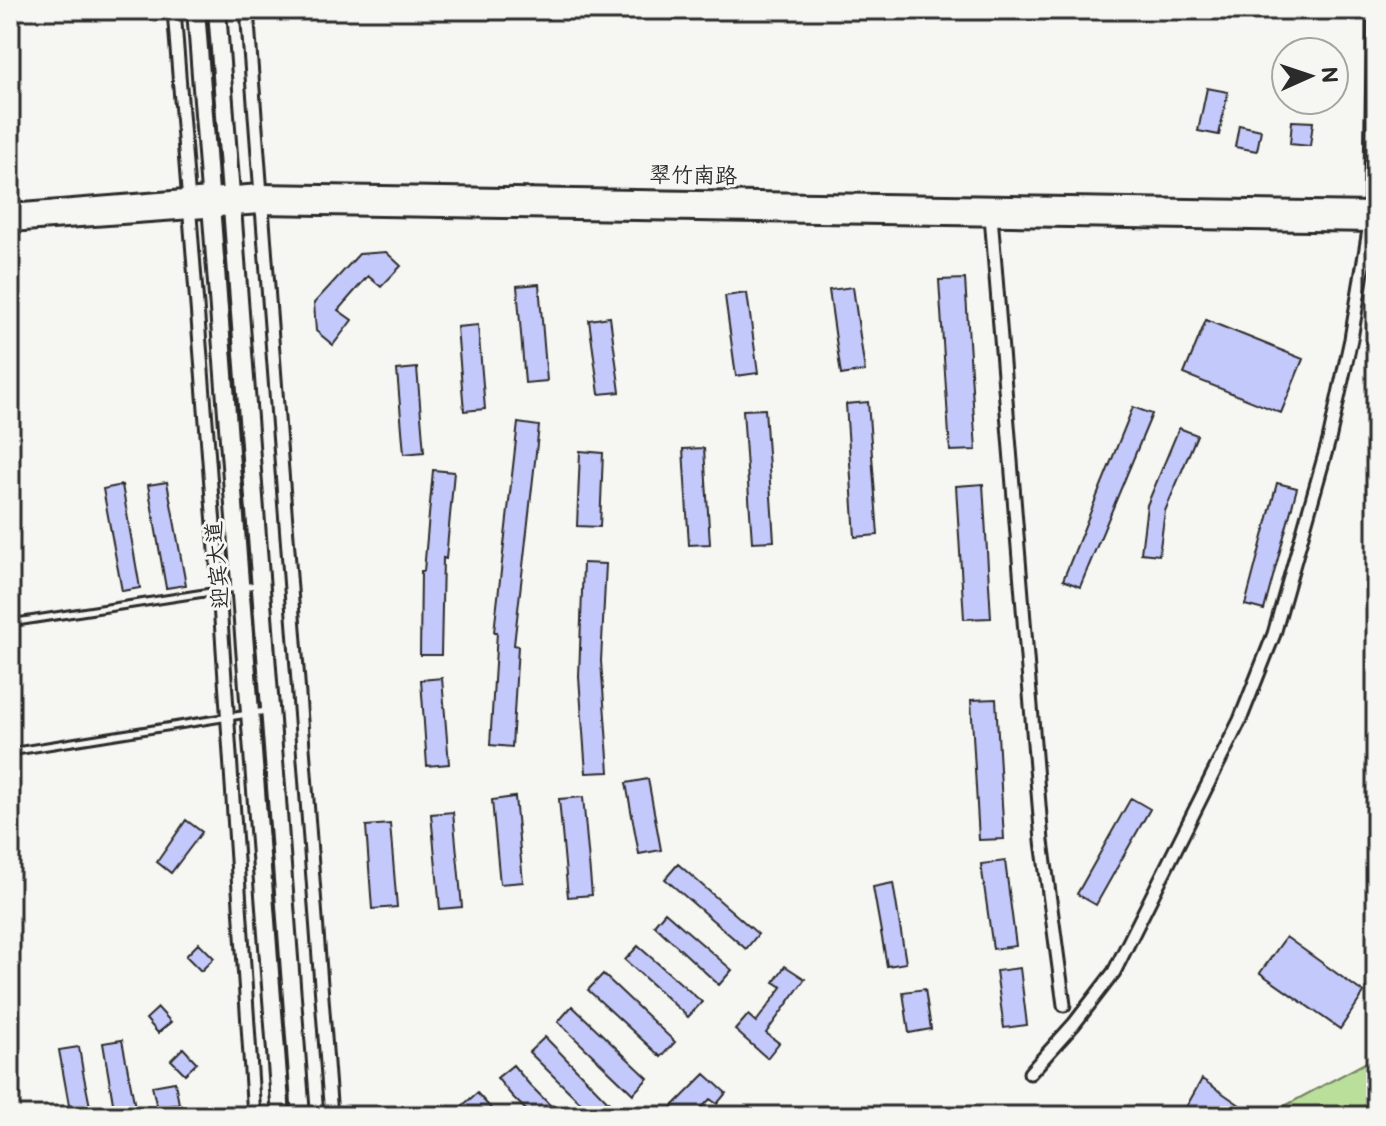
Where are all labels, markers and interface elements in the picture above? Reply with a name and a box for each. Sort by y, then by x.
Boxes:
north arrow [1270,36,1350,116]
text: N [1315,66,1342,84]
street label: 翠竹南路 [649,162,737,190]
street label: 迎宾大道 [201,520,235,610]

